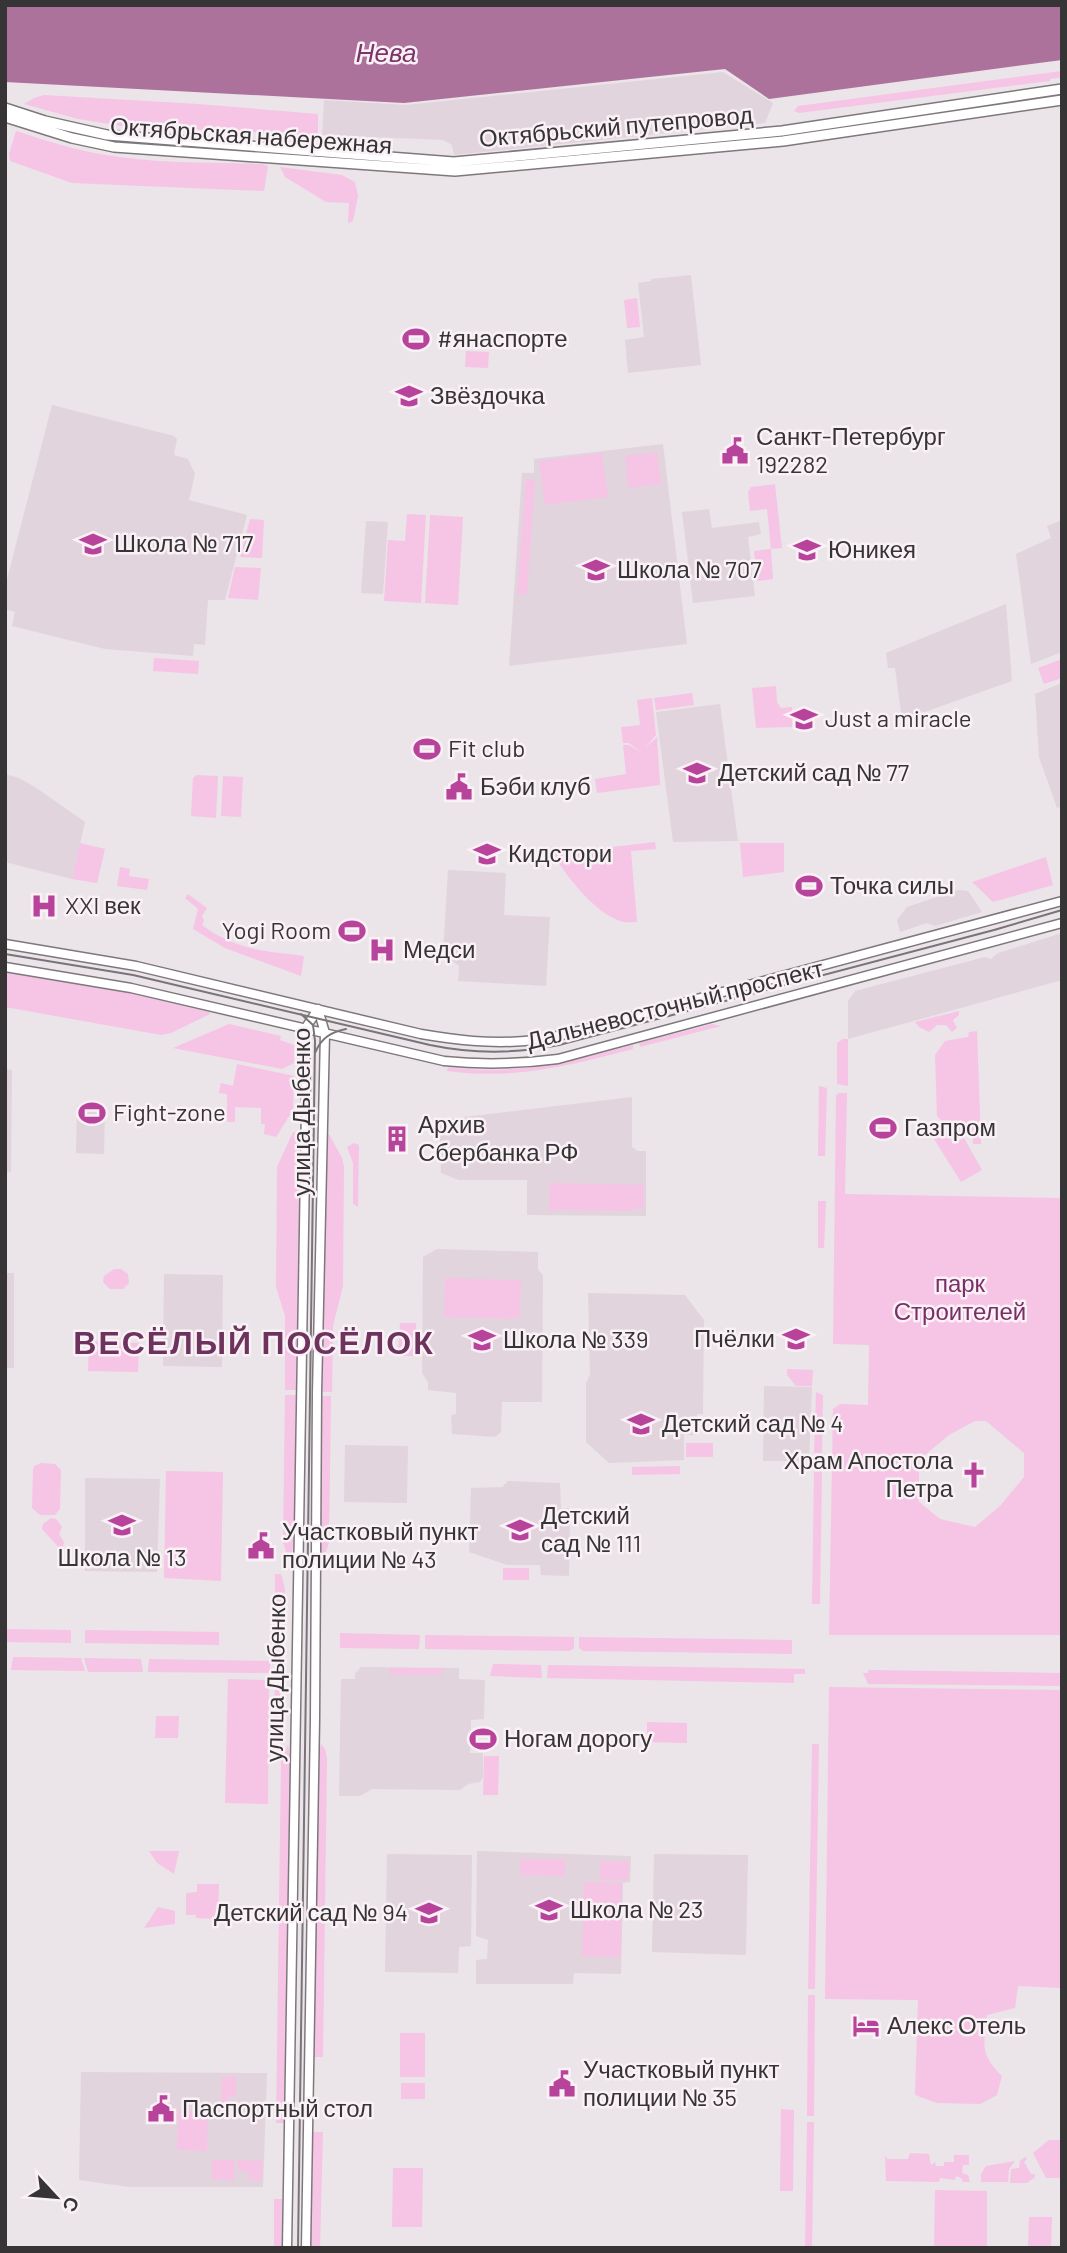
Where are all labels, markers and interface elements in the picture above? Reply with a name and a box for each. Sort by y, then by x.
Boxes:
water label: Нева [356,36,416,67]
street label: Октябрьский путепровод [478,99,754,152]
street label: Октябрьская набережная [109,110,393,159]
place label: #янаспорте [437,323,568,352]
sports icon: #янаспорте [401,324,431,354]
place label: Звёздочка [430,380,545,409]
school or university icon: Звёздочка [394,381,424,411]
place label: Санкт-Петербург 192282 [756,421,946,478]
public building icon: Санкт-Петербург 192282 [720,436,750,466]
place label: Школа № 717 [114,528,253,557]
school or university icon: Школа № 717 [78,529,108,559]
place label: Юникея [828,534,916,563]
school or university icon: Юникея [792,535,822,565]
place label: Школа № 707 [617,554,762,583]
school or university icon: Школа № 707 [581,555,611,585]
place label: Just a miracle [825,703,972,732]
school or university icon: Just a miracle [789,704,819,734]
place label: Fit club [448,733,525,762]
sports icon: Fit club [412,734,442,764]
place label: Детский сад № 77 [718,757,909,786]
school or university icon: Детский сад № 77 [682,758,712,788]
place label: Бэби клуб [480,771,591,800]
public building icon: Бэби клуб [444,772,474,802]
place label: Кидстори [508,838,612,867]
school or university icon: Кидстори [472,839,502,869]
place label: Точка силы [830,870,954,899]
sports icon: Точка силы [794,871,824,901]
place label: XXI век [65,890,141,919]
hospital icon: XXI век [29,891,59,921]
place label: Yogi Room [221,915,331,944]
sports icon: Yogi Room [337,916,367,946]
place label: Медси [403,934,476,963]
hospital icon: Медси [367,935,397,965]
street label: Дальневосточный проспект [523,953,826,1055]
street label: улица Дыбенко [286,1028,315,1196]
place label: Fight-zone [113,1097,226,1126]
sports icon: Fight-zone [77,1098,107,1128]
place label: Архив Сбербанка РФ [418,1109,578,1166]
place label: Газпром [904,1112,996,1141]
sports icon: Газпром [868,1113,898,1143]
building icon: Архив Сбербанка РФ [382,1124,412,1154]
park label: парк Строителей [894,1268,1026,1325]
district label: ВЕСЁЛЫЙ ПОСЁЛОК [73,1322,435,1360]
place label: Пчёлки [694,1323,775,1352]
place label: Школа № 339 [503,1324,649,1353]
school or university icon: Пчёлки [781,1324,811,1354]
school or university icon: Школа № 339 [467,1325,497,1355]
place label: Детский сад № 4 [662,1408,844,1437]
school or university icon: Детский сад № 4 [626,1409,656,1439]
place label: Храм Апостола Петра [784,1445,954,1502]
church icon: Храм Апостола Петра [959,1460,989,1490]
place label: Детский сад № 111 [541,1500,641,1557]
school or university icon: Школа № 13 [107,1510,137,1540]
school or university icon: Детский сад № 111 [505,1515,535,1545]
place label: Участковый пункт полиции № 43 [282,1516,478,1573]
public building icon: Участковый пункт полиции № 43 [246,1531,276,1561]
place label: Школа № 13 [57,1542,187,1571]
street label: улица Дыбенко [259,1593,290,1762]
place label: Ногам дорогу [504,1723,652,1752]
sports icon: Ногам дорогу [468,1724,498,1754]
place label: Школа № 23 [570,1894,703,1923]
school or university icon: Школа № 23 [534,1895,564,1925]
place label: Детский сад № 94 [214,1897,408,1926]
school or university icon: Детский сад № 94 [414,1898,444,1928]
place label: Алекс Отель [887,2010,1026,2039]
hotel icon: Алекс Отель [851,2011,881,2041]
place label: Участковый пункт полиции № 35 [583,2054,779,2111]
public building icon: Участковый пункт полиции № 35 [547,2069,577,2099]
place label: Паспортный стол [182,2093,373,2122]
public building icon: Паспортный стол [146,2094,176,2124]
north arrow [21,2162,91,2232]
text: С [58,2193,85,2216]

